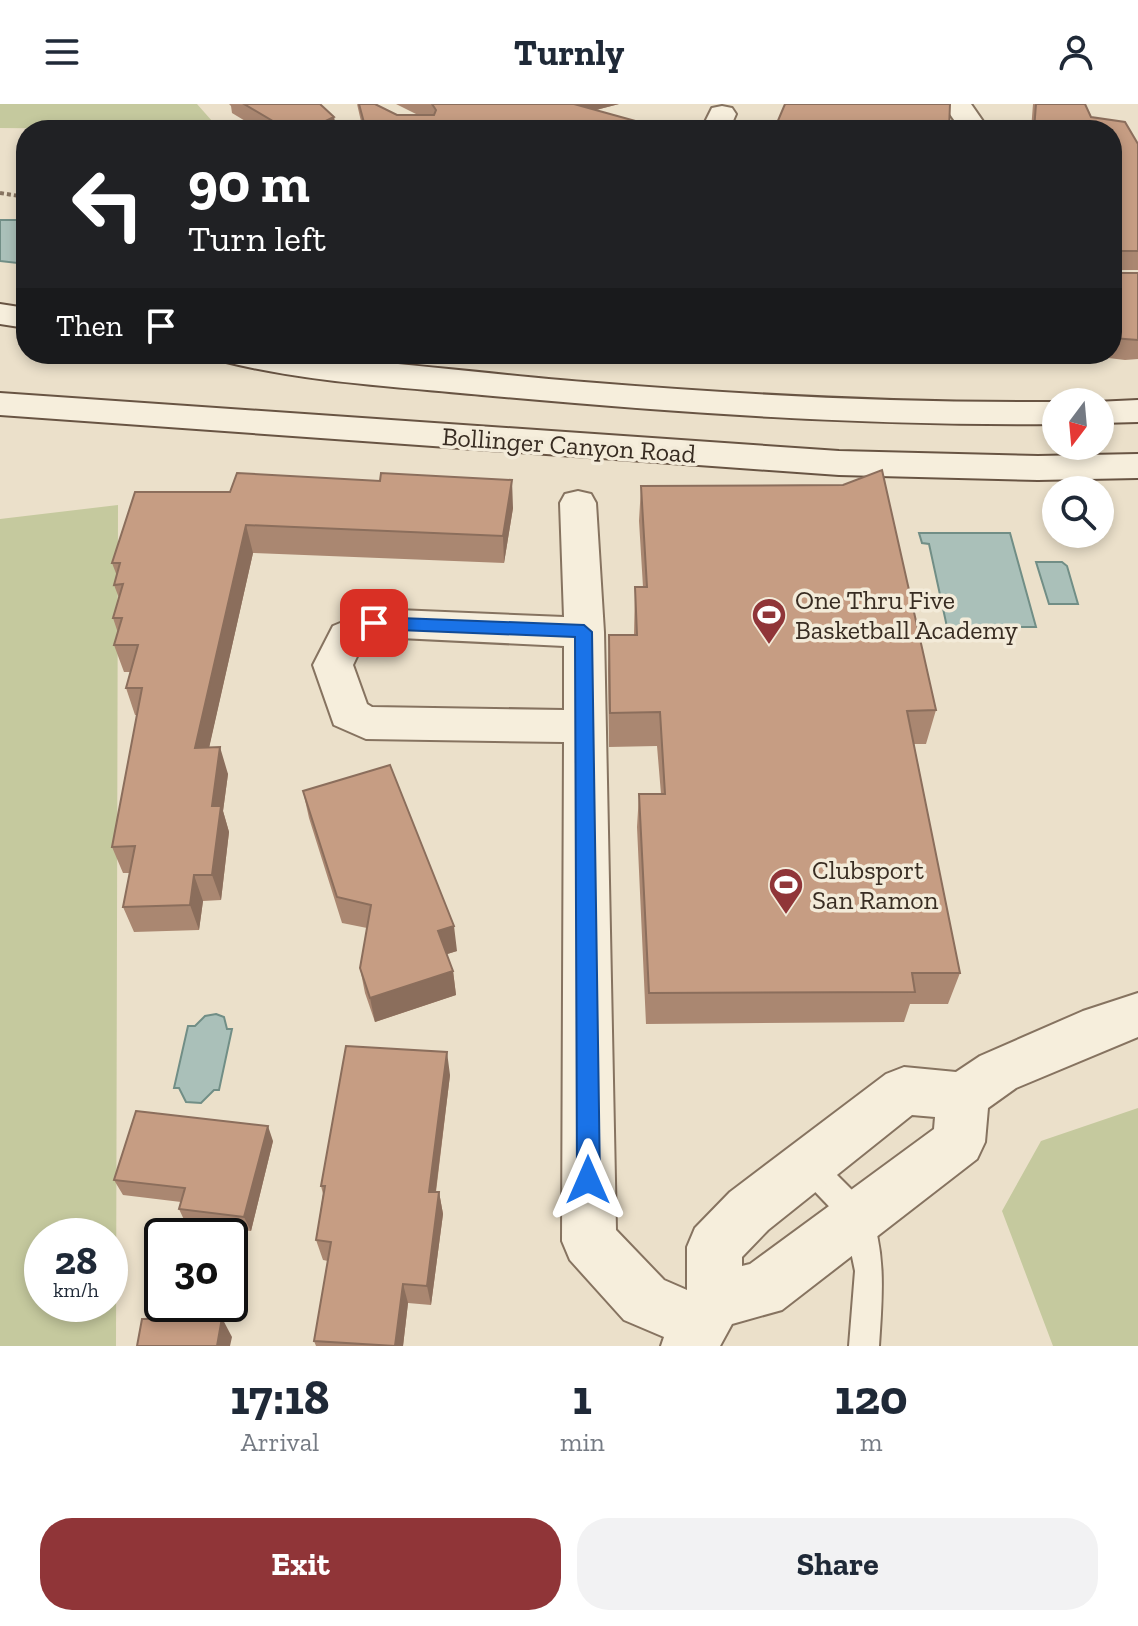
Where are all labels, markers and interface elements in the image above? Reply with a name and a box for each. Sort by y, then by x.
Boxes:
icon: menu [40,30,84,74]
icon: person [1054,30,1098,74]
text: Turnly [514,31,624,74]
text: 90 m [188,149,310,216]
icon: left [56,152,160,256]
text: Turn left [188,217,326,260]
icon: arrive [139,304,183,348]
text: Then [56,308,123,344]
north arrow [1042,388,1114,460]
map controls [1042,388,1114,548]
street label: Bollinger Canyon Road [441,420,697,470]
button: search [1042,476,1114,548]
place label: One Thru Five Basketball Academy [795,584,1018,646]
pin [340,589,408,657]
sports icon: One Thru Five Basketball Academy [750,596,788,646]
icon: arrive [352,601,396,645]
place label: Clubsport San Ramon [812,854,939,916]
sports icon: Clubsport San Ramon [767,866,805,916]
position arrow [546,1138,630,1222]
speed limit sign: 30 [144,1218,248,1322]
text: 28 [54,1236,98,1284]
text: km/h [53,1278,99,1302]
text: 17:18 [230,1369,330,1426]
text: 1 [573,1369,592,1426]
text: 120 [835,1369,908,1426]
text: Arrival [241,1426,319,1458]
text: min [560,1426,605,1458]
text: m [860,1426,882,1458]
button: Exit [40,1518,561,1610]
button: Share [577,1518,1098,1610]

